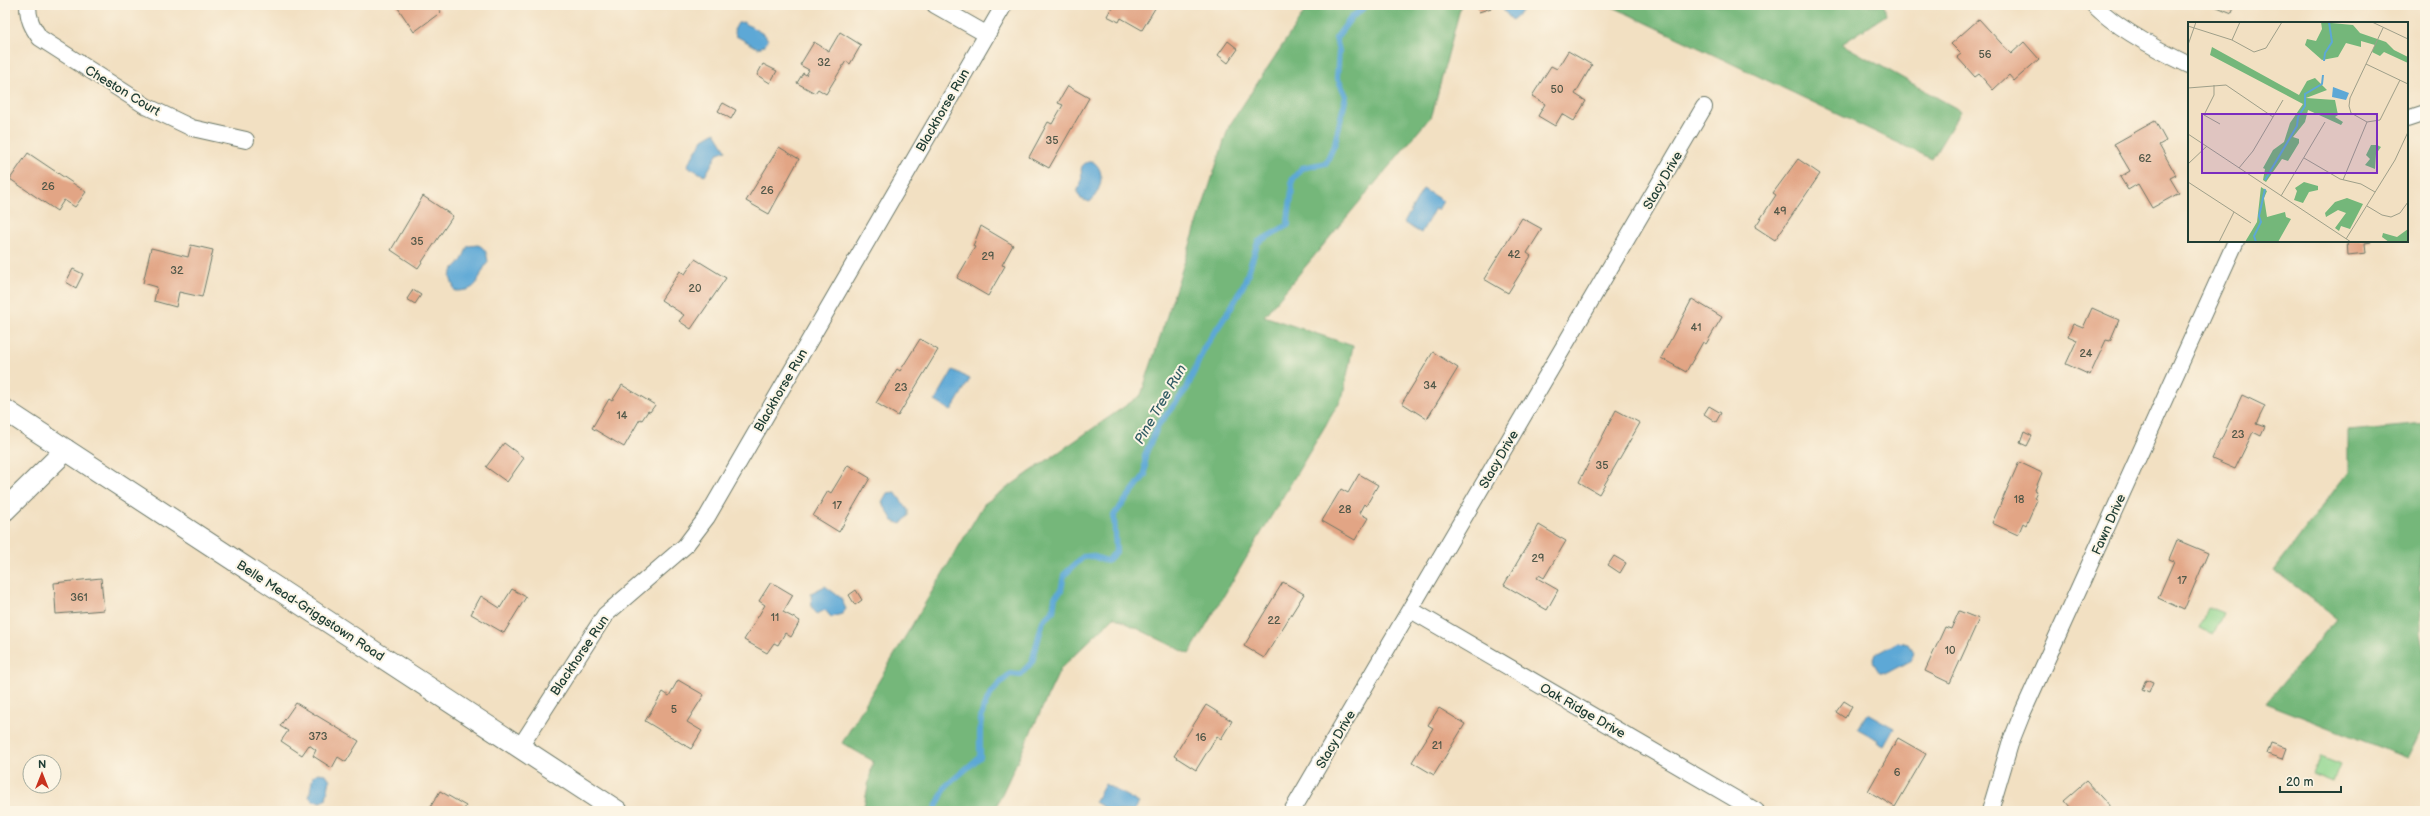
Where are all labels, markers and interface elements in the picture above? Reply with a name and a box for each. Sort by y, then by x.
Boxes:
inset map [2188,22,2408,242]
house number: 56 [1978,48,1992,61]
house number: 32 [817,56,831,69]
street label: Cheston Court [82,62,163,120]
street label: Blackhorse Run [913,66,973,155]
house number: 50 [1551,83,1564,96]
house number: 35 [1045,134,1059,147]
street label: Stacy Drive [1640,148,1686,213]
house number: 62 [2138,152,2152,165]
house number: 26 [41,180,55,193]
house number: 26 [760,184,774,197]
house number: 49 [1773,205,1787,218]
house number: 35 [410,235,424,248]
house number: 42 [1507,248,1521,261]
house number: 29 [982,250,994,263]
house number: 32 [170,264,184,277]
house number: 20 [689,282,702,295]
house number: 41 [1691,321,1701,334]
street label: Blackhorse Run [751,346,811,435]
house number: 24 [2079,347,2093,360]
water label: Pine Tree Run [1131,361,1190,447]
house number: 34 [1423,379,1437,392]
house number: 23 [894,381,908,394]
house number: 14 [617,409,628,422]
street label: Stacy Drive [1476,427,1522,492]
house number: 23 [2231,428,2245,441]
house number: 35 [1595,459,1609,472]
street label: Fawn Drive [2088,491,2130,557]
house number: 18 [2014,493,2024,506]
house number: 17 [832,499,842,512]
house number: 28 [1339,503,1351,516]
house number: 29 [1532,552,1544,565]
street label: Belle Mead-Griggstown Road [234,557,387,665]
house number: 17 [2177,574,2187,587]
house number: 361 [70,591,88,604]
house number: 11 [771,611,779,624]
street label: Blackhorse Run [547,612,612,699]
house number: 22 [1268,614,1281,627]
house number: 10 [1945,644,1956,657]
street label: Oak Ridge Drive [1537,680,1628,742]
house number: 5 [671,703,677,716]
street label: Stacy Drive [1313,707,1359,772]
house number: 373 [309,730,328,743]
house number: 16 [1196,731,1207,744]
house number: 21 [1432,739,1442,752]
north arrow [22,754,62,794]
text: N [38,758,46,771]
house number: 6 [1894,766,1901,779]
scale bar [2280,768,2341,794]
text: 20 m [2286,775,2313,790]

